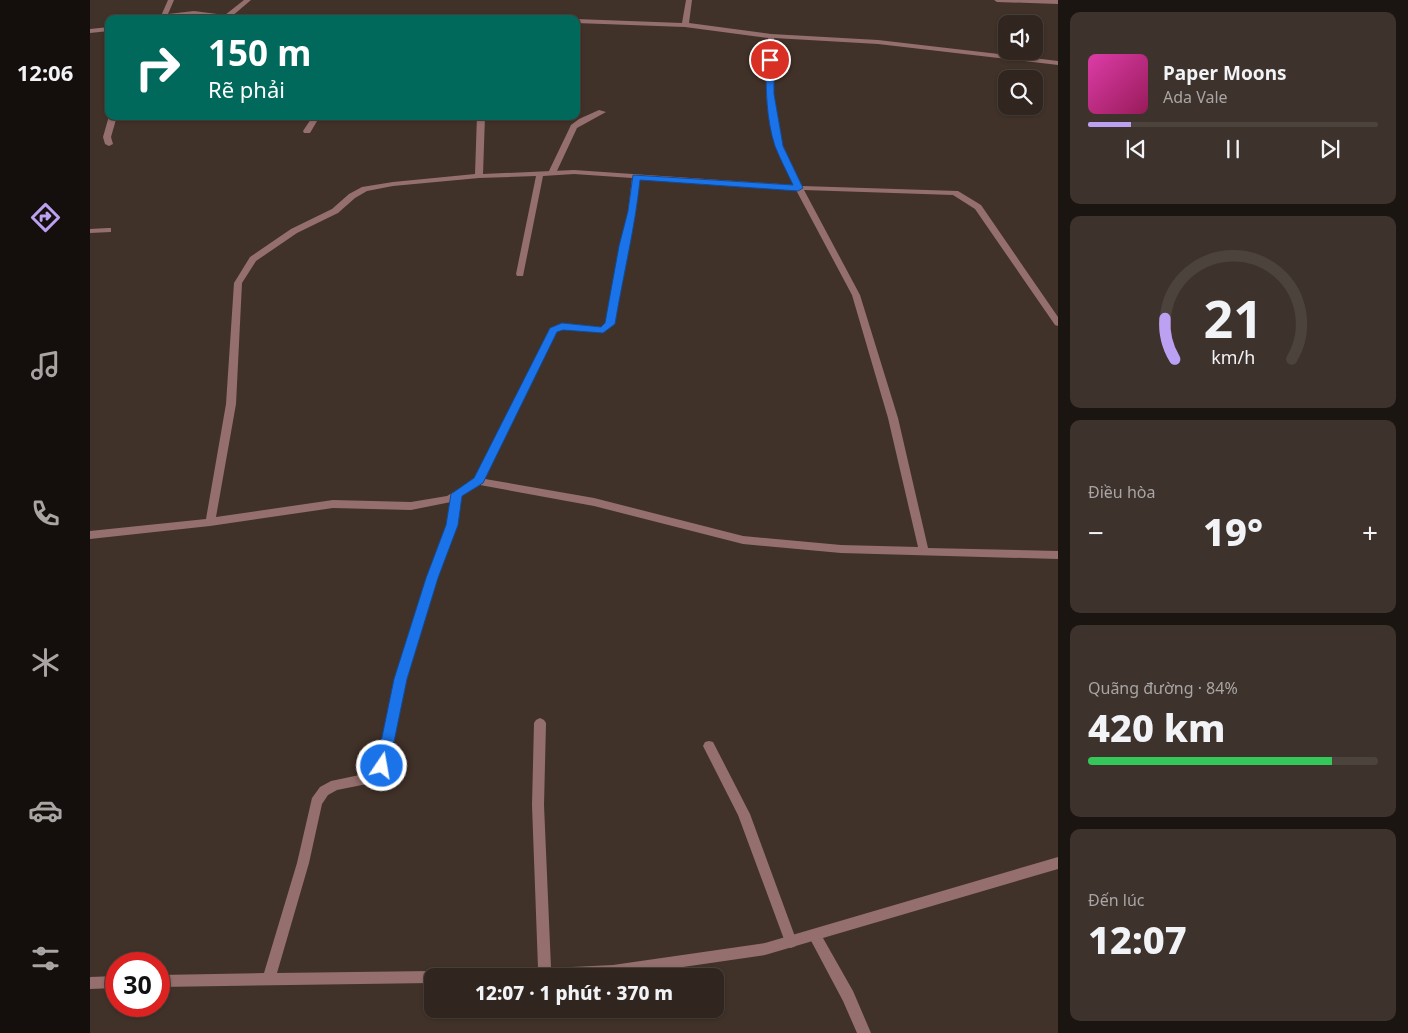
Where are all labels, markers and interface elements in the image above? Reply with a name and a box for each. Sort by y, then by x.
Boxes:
map controls [998,15,1043,115]
button: sound [998,15,1043,60]
text: 150 m [208,29,311,76]
icon: right [125,35,190,100]
pin [749,39,791,81]
icon: arrive [756,46,784,74]
text: 12:06 [17,57,73,87]
text: Paper Moons [1163,60,1287,86]
button: search [998,70,1043,115]
text: Rẽ phải [208,74,285,104]
text: Ada Vale [1163,86,1228,108]
icon: previous [1122,135,1150,163]
icon: pause [1219,135,1247,163]
icon: next [1316,135,1344,163]
icon: directions [28,200,63,235]
text: 21 [1203,282,1263,353]
text: km/h [1211,345,1255,369]
icon: music [28,348,63,383]
text: Điều hòa [1088,481,1155,503]
icon: phone [28,496,63,531]
text: 19° [1203,505,1263,557]
text: − [1088,513,1104,551]
text: + [1362,513,1378,551]
icon: climate [28,645,63,680]
text: Quãng đường · 84% [1088,677,1238,699]
text: 420 km [1088,701,1226,753]
position arrow [355,739,407,791]
icon: car [28,793,63,828]
text: Đến lúc [1088,889,1144,911]
text: 12:07 [1088,913,1187,965]
icon: filters [28,941,63,976]
speed limit sign: 30 [105,952,170,1017]
text: 12:07 · 1 phút · 370 m [475,980,673,1006]

